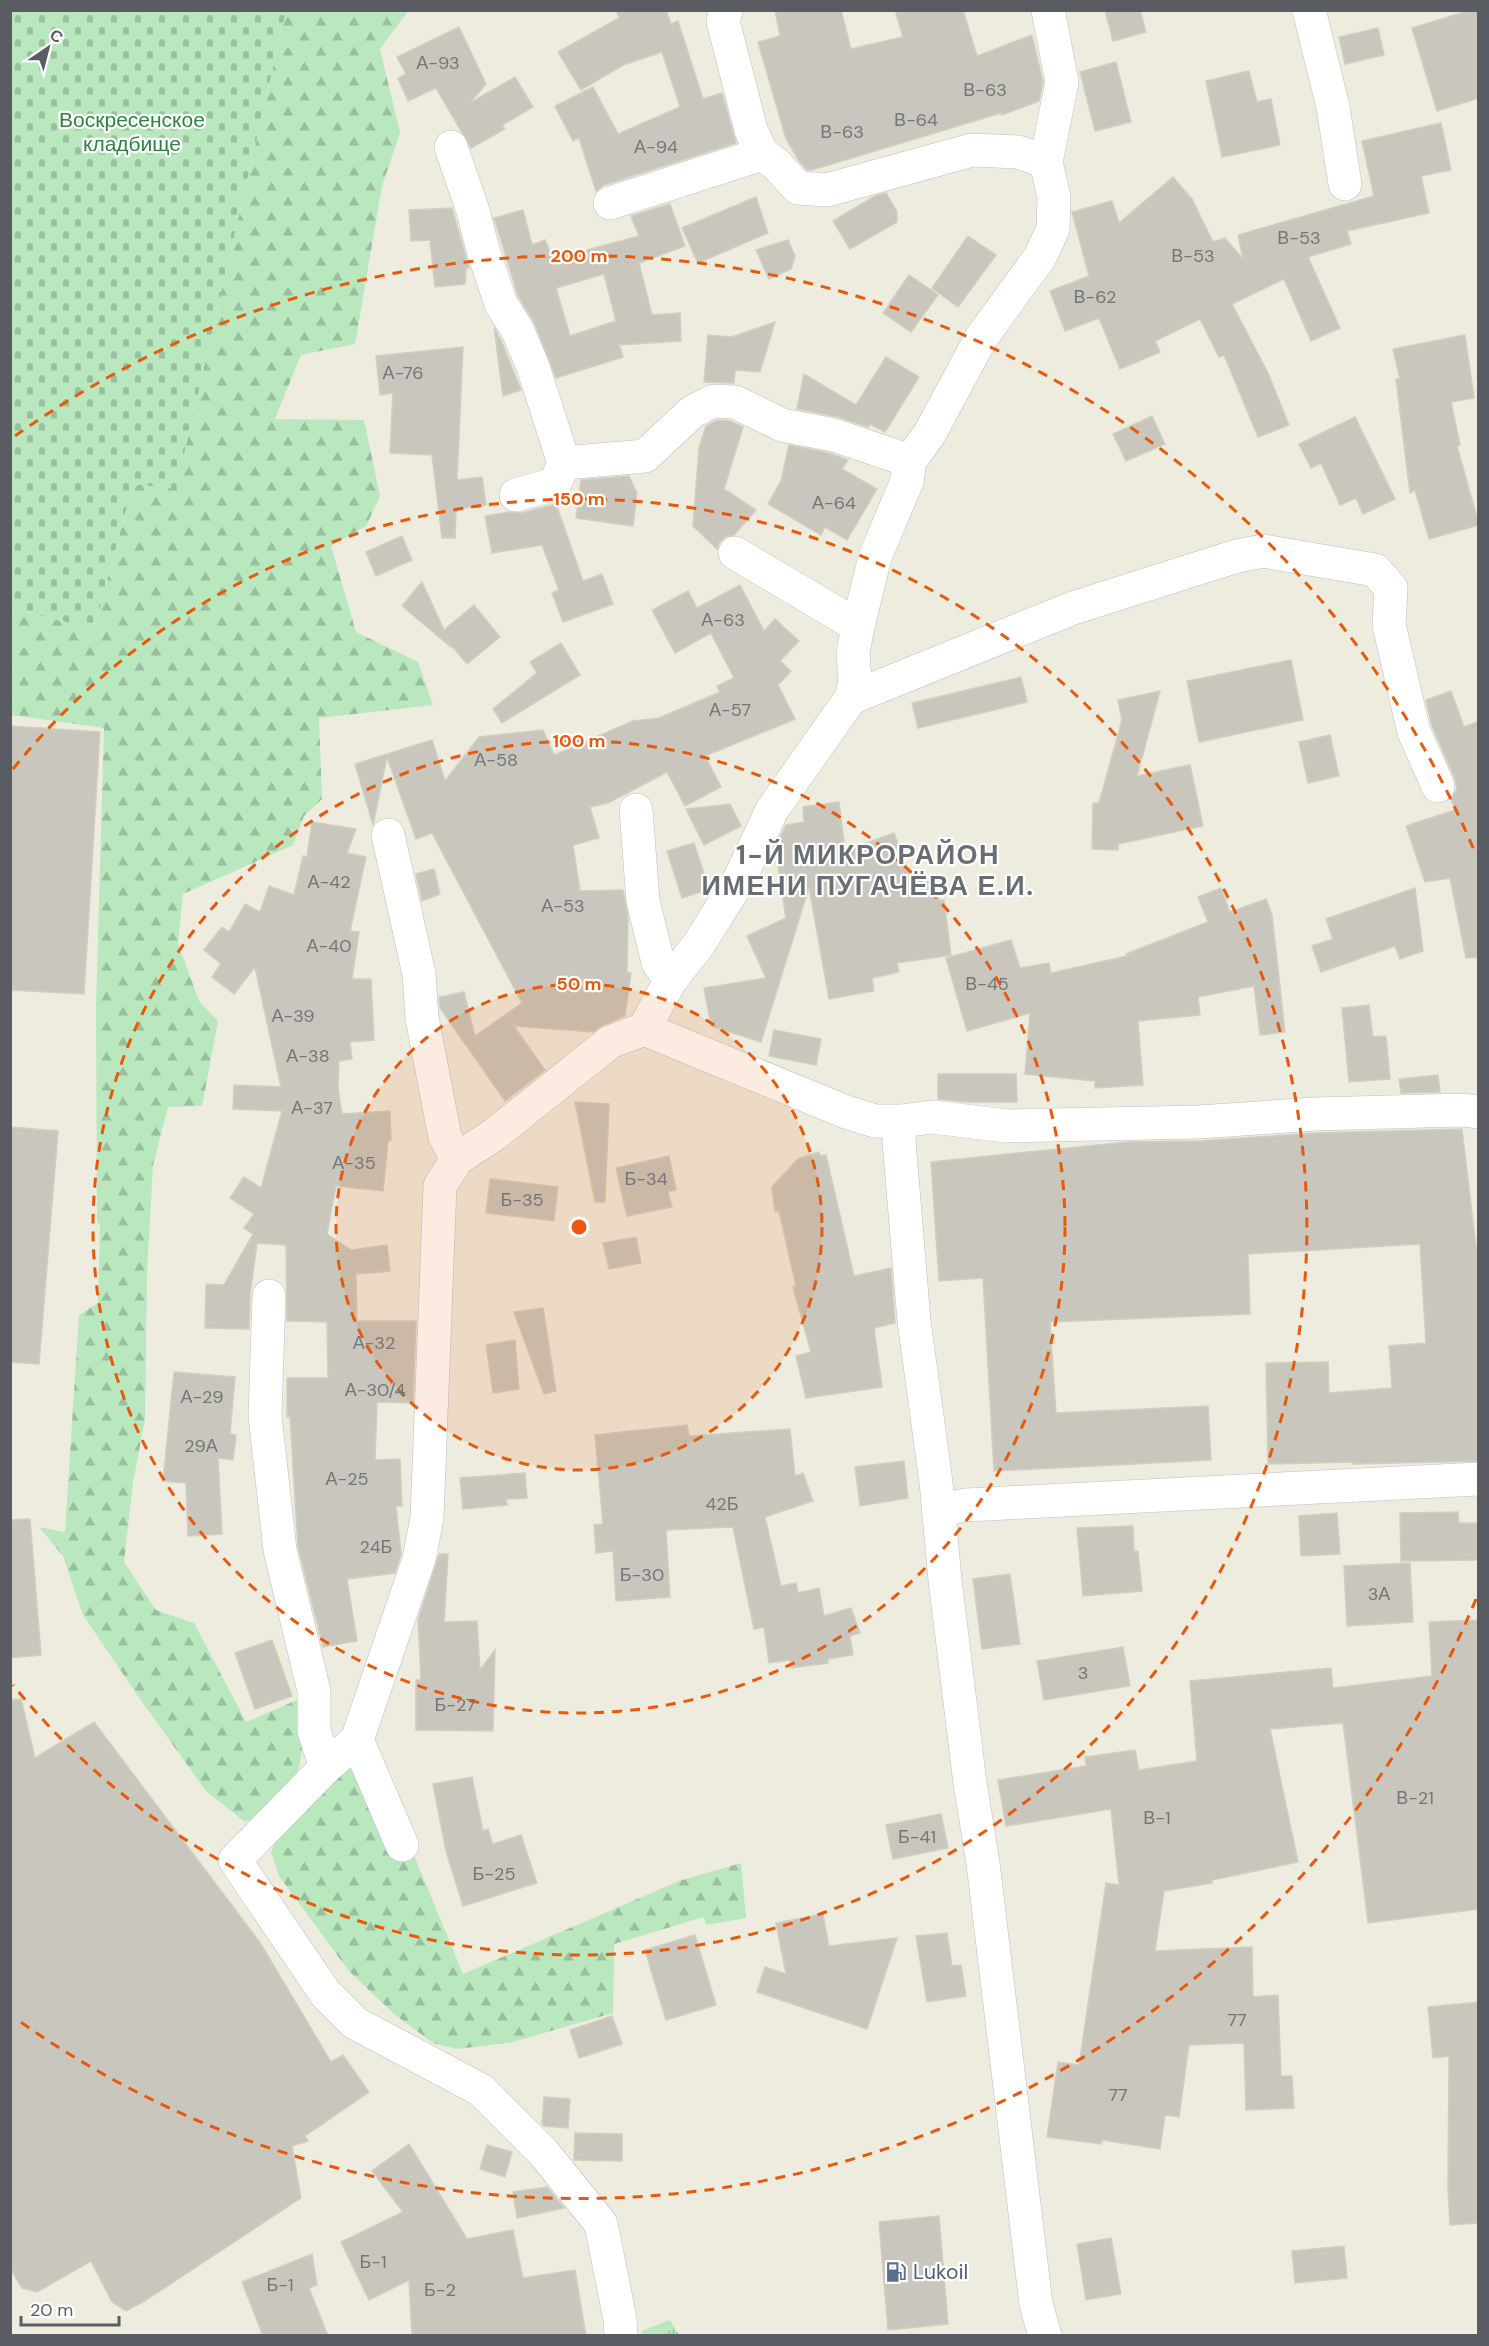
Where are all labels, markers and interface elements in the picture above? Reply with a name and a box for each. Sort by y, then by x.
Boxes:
north arrow [18,18,78,78]
text: С [46,24,67,48]
house number: А-93 [416,51,460,75]
house number: В-63 [963,78,1007,102]
park label: Воскресенское кладбище [59,106,205,158]
house number: В-64 [894,108,938,132]
house number: В-63 [820,120,864,144]
house number: А-94 [634,135,678,159]
house number: В-53 [1277,226,1321,250]
text: 200 m [551,244,607,268]
house number: В-53 [1171,244,1215,268]
house number: В-62 [1074,285,1116,309]
house number: А-76 [382,361,424,385]
text: 150 m [553,487,605,511]
house number: А-64 [812,491,856,515]
house number: А-63 [701,608,745,632]
house number: А-57 [709,698,751,722]
text: 100 m [552,729,606,753]
house number: А-58 [474,748,518,772]
district label: 1-Й МИКРОРАЙОН ИМЕНИ ПУГАЧЁВА Е.И. [702,837,1034,903]
house number: А-42 [307,870,351,894]
house number: А-53 [541,894,585,918]
house number: А-40 [307,934,351,958]
text: 50 m [556,972,602,996]
house number: В-45 [965,972,1009,996]
house number: А-39 [271,1004,315,1028]
house number: А-38 [286,1044,330,1068]
house number: А-37 [291,1096,333,1120]
house number: А-35 [332,1151,376,1175]
house number: Б-34 [624,1167,668,1191]
house number: Б-35 [500,1188,544,1212]
centre of rings [569,1217,589,1237]
house number: А-32 [353,1331,395,1355]
house number: А-30/4 [345,1378,405,1402]
house number: А-29 [180,1385,224,1409]
house number: 29А [184,1434,218,1458]
house number: А-25 [325,1467,369,1491]
house number: 42Б [705,1492,739,1516]
house number: 24Б [360,1535,392,1559]
house number: Б-30 [620,1563,664,1587]
house number: 3А [1368,1582,1390,1606]
house number: 3 [1078,1661,1088,1685]
house number: Б-27 [434,1693,476,1717]
house number: В-21 [1396,1786,1434,1810]
house number: В-1 [1143,1806,1171,1830]
house number: Б-41 [898,1825,936,1849]
house number: Б-25 [473,1862,515,1886]
house number: 77 [1227,2008,1247,2032]
house number: 77 [1108,2083,1128,2107]
house number: Б-1 [359,2250,387,2274]
place label: Lukoil [913,2258,968,2286]
fuel station icon: Lukoil [884,2260,908,2284]
house number: Б-1 [266,2273,294,2297]
house number: Б-2 [424,2278,456,2302]
scale bar [21,2289,118,2327]
text: 20 m [30,2298,73,2322]

